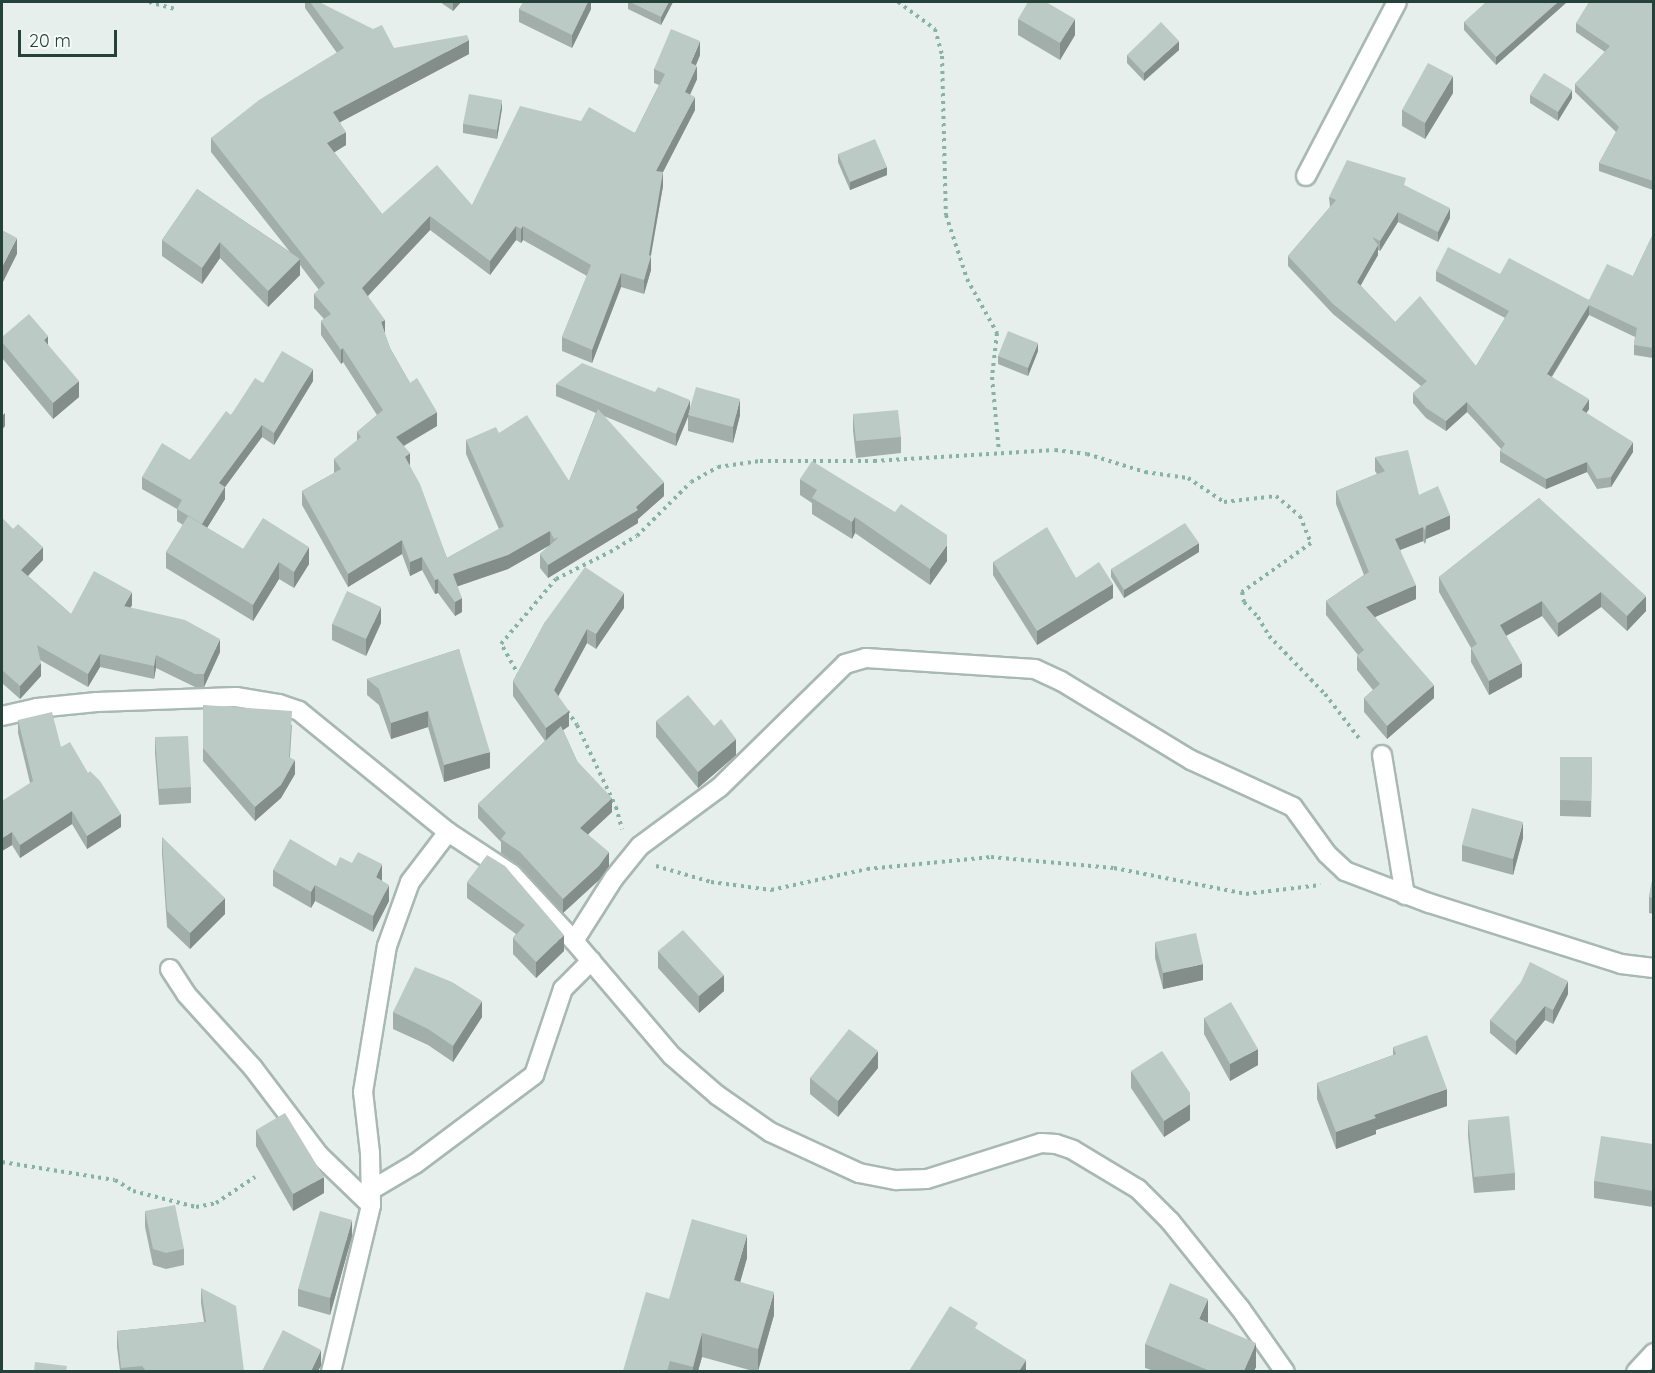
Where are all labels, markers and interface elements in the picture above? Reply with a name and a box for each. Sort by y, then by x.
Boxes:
scale bar [21,18,120,56]
text: 20 m [29,29,71,52]

